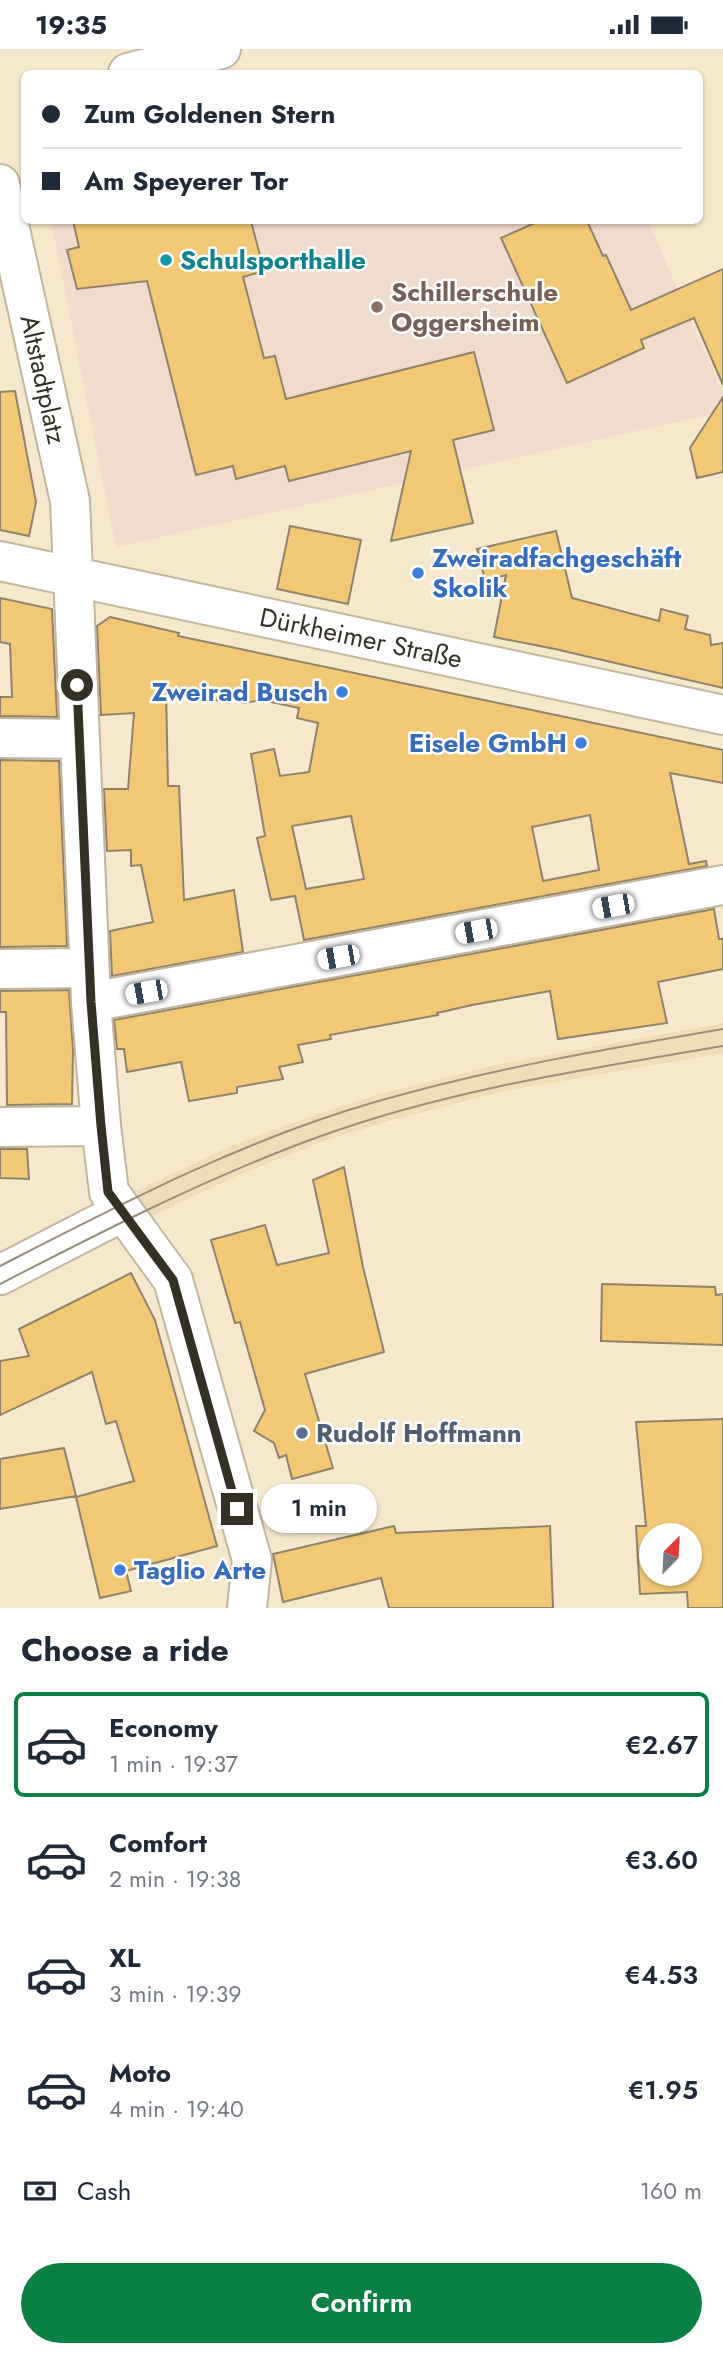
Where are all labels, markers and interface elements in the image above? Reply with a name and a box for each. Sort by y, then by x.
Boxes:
text: 19:35 [35,6,107,44]
text: Zum Goldenen Stern [84,95,336,133]
text: Am Speyerer Tor [84,162,289,200]
place label: Schulsporthalle [180,241,366,279]
marker: Schulsporthalle [158,252,174,268]
place label: Schillerschule Oggersheim [391,273,558,341]
marker: Schillerschule Oggersheim [369,299,385,315]
street label: Altstadtplatz [10,311,76,448]
place label: Zweiradfachgeschäft Skolik [432,539,682,607]
marker: Zweiradfachgeschäft Skolik [410,565,426,581]
street label: Dürkheimer Straße [256,598,466,678]
route start [61,669,93,701]
place label: Zweirad Busch [151,673,328,711]
marker: Zweirad Busch [334,684,350,700]
place label: Eisele GmbH [409,724,567,762]
marker: Eisele GmbH [573,735,589,751]
car [591,892,636,920]
car [454,917,499,945]
car [316,943,361,971]
car [124,978,169,1006]
place label: Rudolf Hoffmann [316,1414,522,1452]
marker: Rudolf Hoffmann [294,1425,310,1441]
callout: 1 min [262,1485,377,1533]
text: 1 min [291,1491,347,1525]
route end [221,1493,253,1525]
north arrow [639,1523,702,1585]
map controls [639,1523,702,1586]
place label: Taglio Arte [134,1551,266,1589]
marker: Taglio Arte [112,1562,128,1578]
text: Choose a ride [21,1627,229,1673]
text: Economy [109,1709,218,1747]
icon: car [25,1713,88,1776]
text: €2.67 [625,1726,698,1764]
text: 1 min · 19:37 [109,1747,238,1781]
text: Comfort [109,1824,207,1862]
icon: car [25,1828,88,1891]
text: €3.60 [625,1841,698,1879]
text: 2 min · 19:38 [109,1862,241,1896]
text: XL [109,1939,141,1977]
icon: car [25,1943,88,2006]
text: €4.53 [625,1956,698,1994]
text: 3 min · 19:39 [109,1977,241,2011]
text: Moto [109,2054,171,2092]
icon: car [25,2058,88,2121]
text: €1.95 [628,2071,698,2109]
text: 4 min · 19:40 [109,2092,244,2126]
icon: cash [21,2172,59,2210]
text: Cash [77,2172,131,2210]
text: 160 m [640,2174,702,2208]
button: Confirm [21,2263,702,2343]

